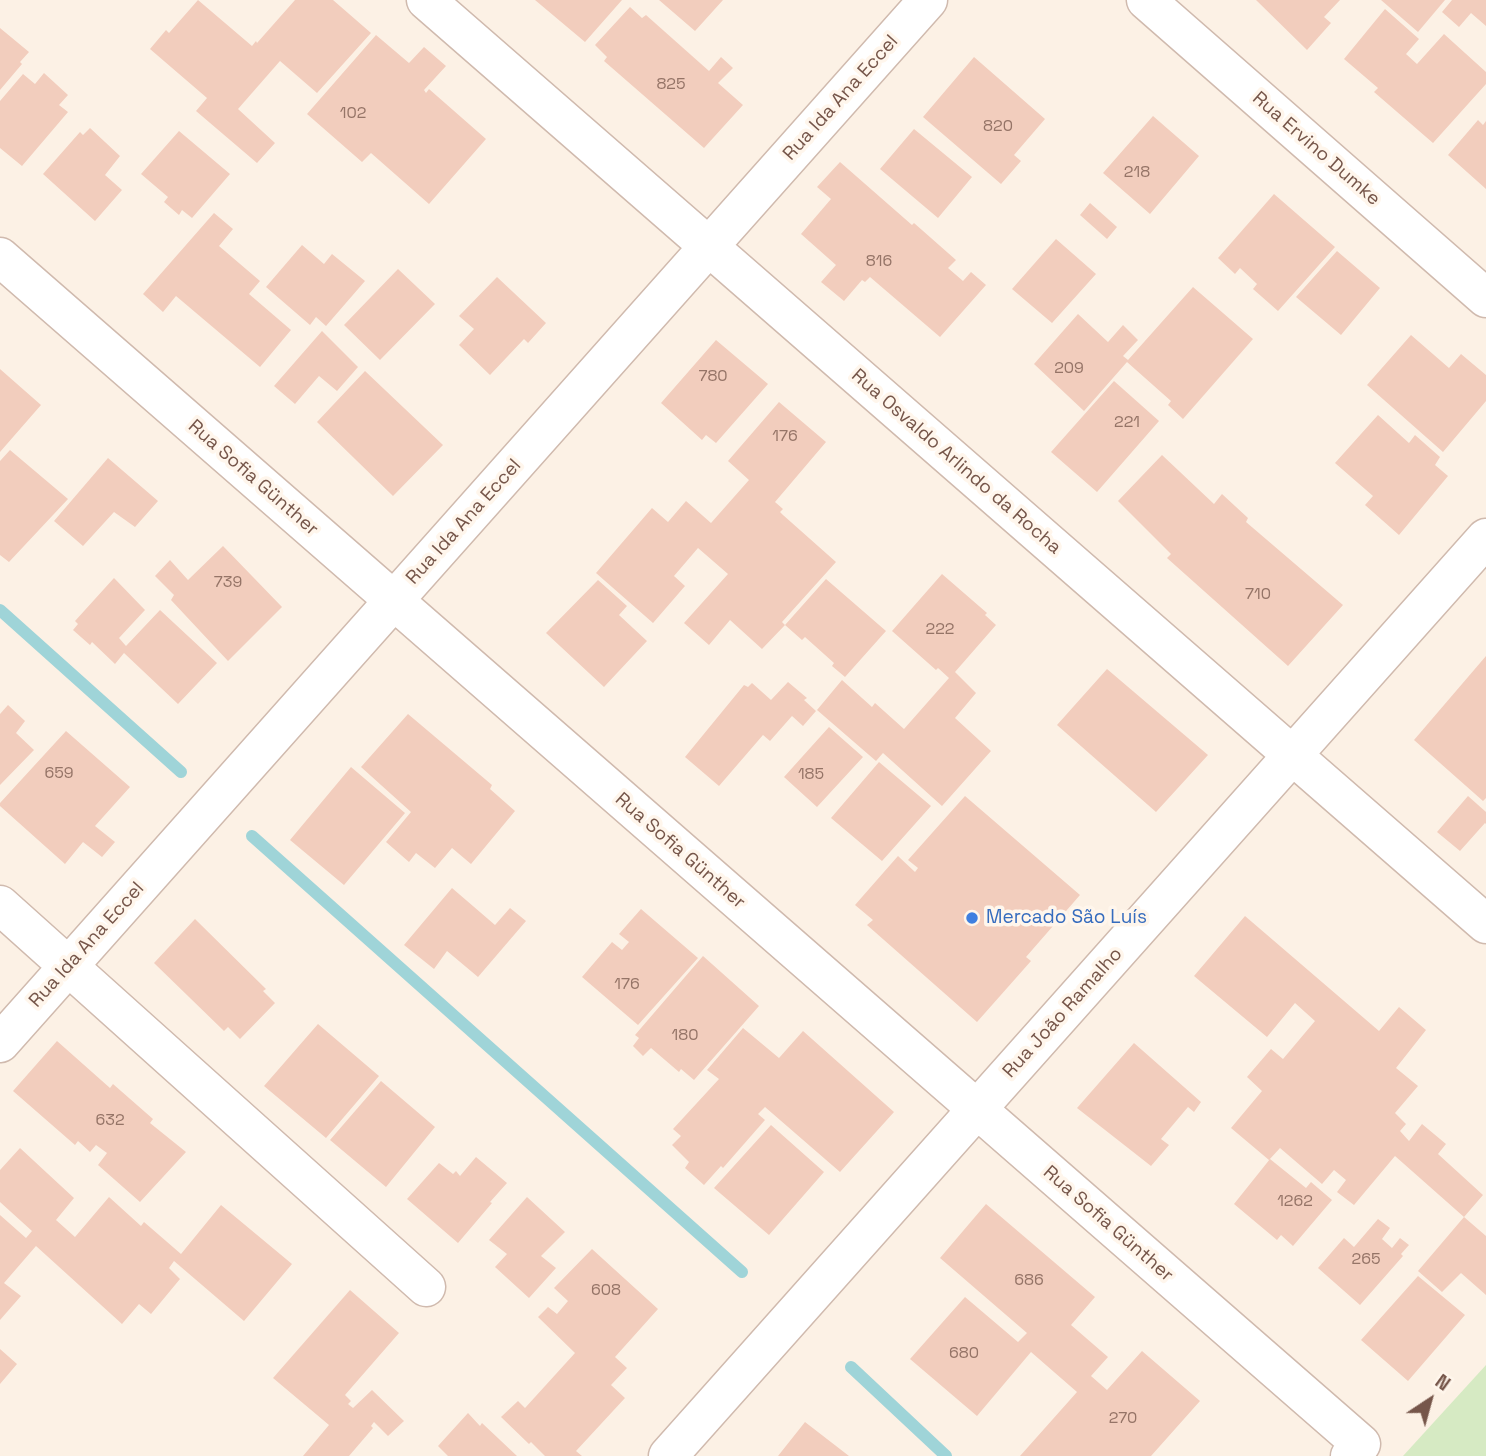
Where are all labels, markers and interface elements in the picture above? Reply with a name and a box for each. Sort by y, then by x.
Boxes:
street label: Rua Ida Ana Eccel [779,31,903,165]
house number: 825 [656,75,686,95]
street label: Rua Ervino Dumke [1247,87,1385,211]
house number: 102 [340,104,366,124]
house number: 820 [983,117,1013,137]
house number: 218 [1124,163,1150,183]
house number: 816 [866,252,892,272]
house number: 209 [1054,359,1084,379]
street label: Rua Osvaldo Arlindo da Rocha [846,365,1066,559]
house number: 780 [698,367,728,387]
house number: 221 [1114,413,1140,433]
street label: Rua Sofia Günther [183,415,323,541]
house number: 176 [772,427,798,447]
street label: Rua Ida Ana Eccel [402,455,526,589]
house number: 739 [214,573,242,593]
house number: 710 [1245,585,1271,605]
house number: 222 [926,620,954,640]
house number: 659 [44,764,74,784]
house number: 185 [798,765,824,785]
street label: Rua Sofia Günther [610,788,750,914]
street label: Rua Ida Ana Eccel [25,878,149,1012]
place label: Mercado São Luís [986,907,1147,929]
marker: Mercado São Luís [964,910,980,926]
street label: Rua João Ramalho [999,943,1127,1083]
house number: 176 [614,975,640,995]
house number: 180 [672,1026,698,1046]
house number: 632 [95,1111,125,1131]
street label: Rua Sofia Günther [1038,1161,1178,1287]
house number: 1262 [1277,1192,1313,1212]
house number: 265 [1351,1250,1381,1270]
house number: 686 [1014,1271,1044,1291]
house number: 608 [591,1281,621,1301]
house number: 680 [949,1344,979,1364]
north arrow [1395,1365,1465,1435]
text: N [1430,1369,1455,1396]
house number: 270 [1109,1409,1137,1429]

